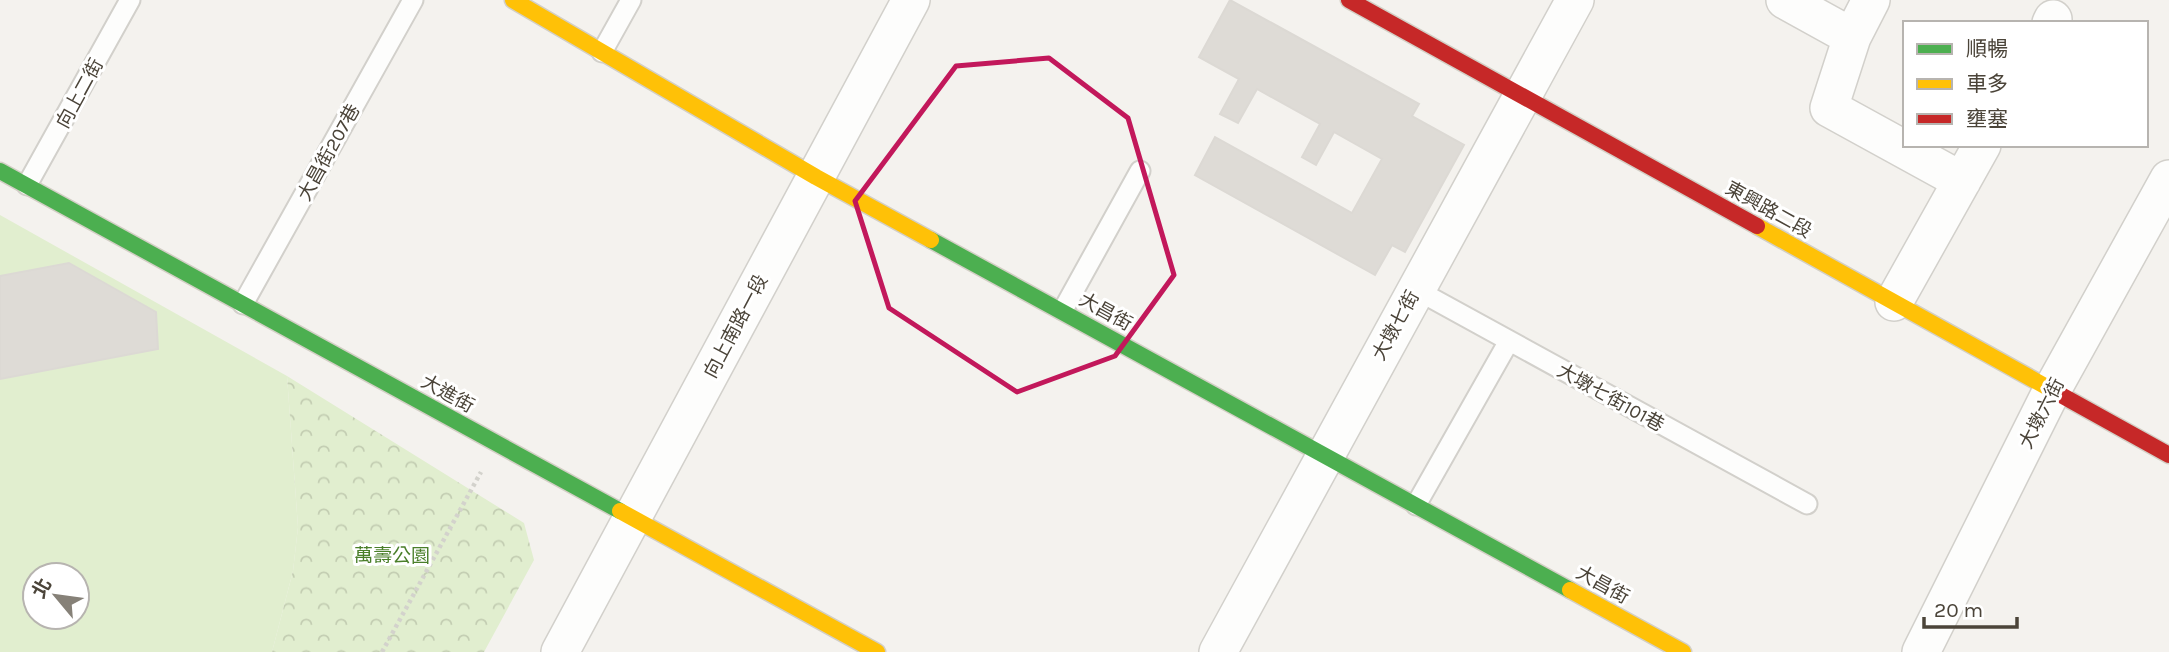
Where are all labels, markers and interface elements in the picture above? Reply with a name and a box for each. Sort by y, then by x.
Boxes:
legend [1903,21,2148,147]
text: 順暢 [1966,37,2008,61]
street label: 向上二街 [52,55,108,132]
text: 車多 [1966,72,2008,96]
street label: 大昌街207巷 [293,100,364,205]
text: 壅塞 [1966,107,2008,131]
street label: 東興路二段 [1722,177,1815,243]
street label: 向上南路一段 [699,271,772,382]
street label: 大墩七街 [1368,287,1424,364]
street label: 大昌街 [1075,288,1136,335]
street label: 大墩七街101巷 [1553,359,1668,436]
street label: 大進街 [417,370,478,417]
street label: 大墩六街 [2015,375,2069,452]
park label: 萬壽公園 [354,545,430,567]
north arrow [21,561,91,631]
street label: 大昌街 [1572,561,1633,608]
text: 北 [28,575,56,602]
scale bar [1924,586,2017,630]
text: 20 m [1934,598,1983,622]

